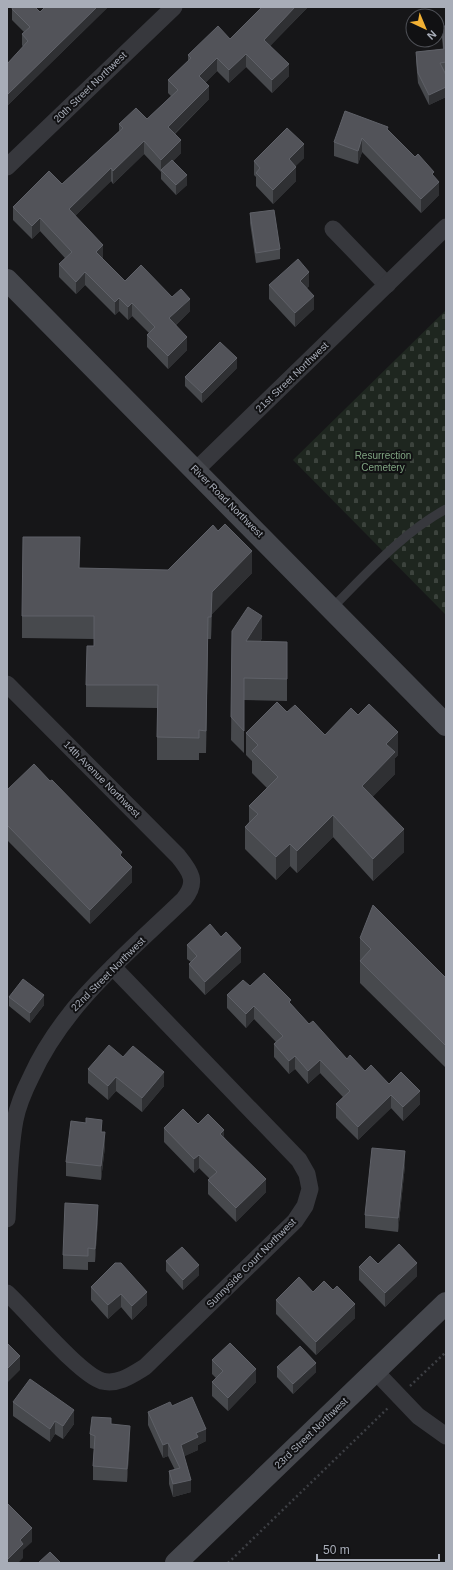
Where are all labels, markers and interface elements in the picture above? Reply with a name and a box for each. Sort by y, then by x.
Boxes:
north arrow [405,8,445,48]
text: N [425,28,439,42]
street label: 20th Street Northwest [51,49,129,125]
street label: 21st Street Northwest [254,339,331,414]
park label: Resurrection Cemetery [355,450,411,473]
street label: River Road Northwest [189,463,266,540]
street label: 14th Avenue Northwest [62,739,143,820]
street label: 22nd Street Northwest [69,935,147,1013]
street label: Sunnyside Court Northwest [204,1216,298,1310]
street label: 23rd Street Northwest [272,1395,350,1471]
scale bar [317,1536,439,1562]
text: 50 m [323,1543,350,1557]

